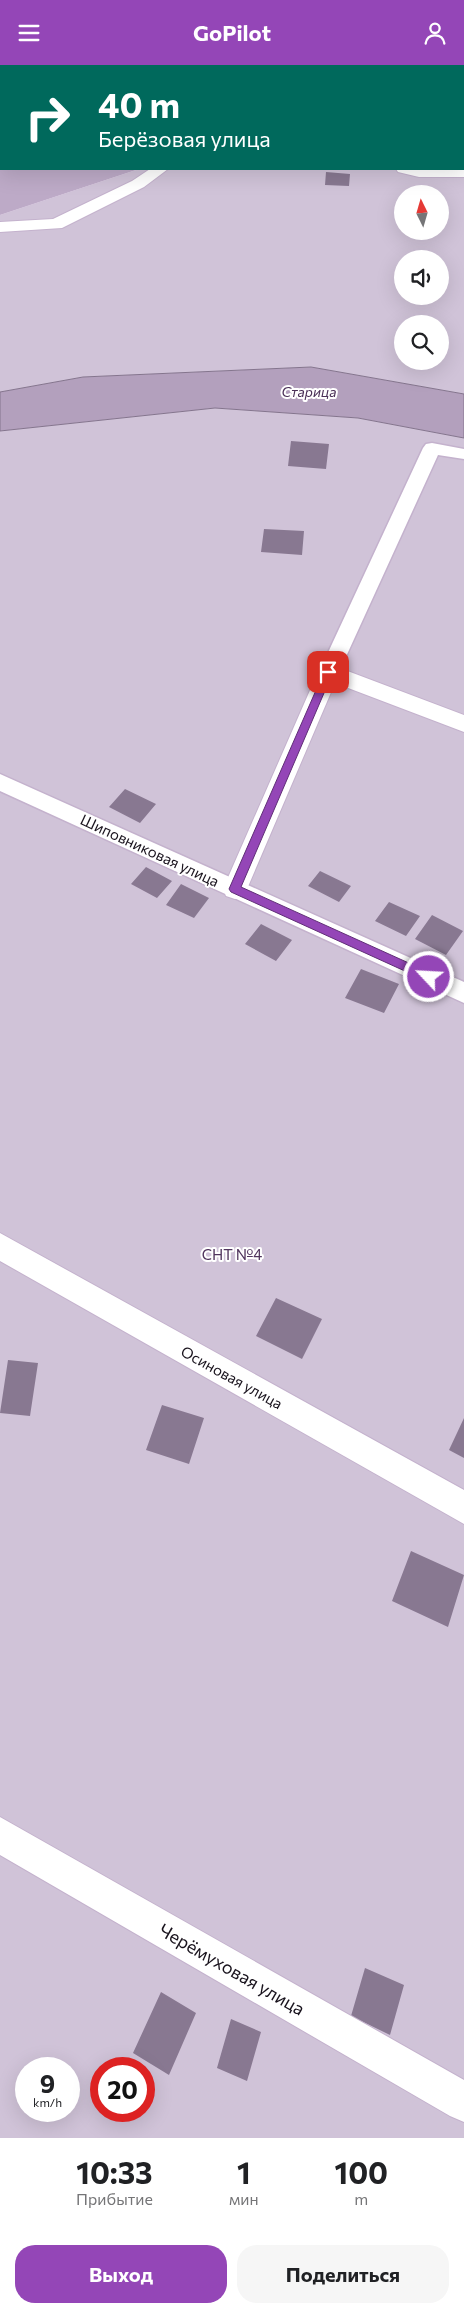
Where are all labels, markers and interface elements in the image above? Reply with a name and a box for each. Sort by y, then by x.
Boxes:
icon: menu [15,19,43,47]
text: GoPilot [193,19,271,46]
icon: person [421,19,449,47]
text: 40 m [98,82,180,125]
icon: right [15,85,80,150]
text: Берёзовая улица [98,125,271,152]
north arrow [394,185,449,240]
map controls [394,185,449,370]
button: sound [394,250,449,305]
button: search [394,315,449,370]
water label: Старица [282,383,336,400]
pin [307,651,349,693]
icon: arrive [314,658,342,686]
street label: Шиповниковая улица [78,810,222,890]
position arrow [402,950,454,1002]
park label: СНТ №4 [202,1245,262,1263]
street label: Осиновая улица [178,1342,286,1412]
street label: Черёмуховая улица [155,1918,309,2020]
speed limit sign: 20 [90,2057,155,2122]
text: 9 [40,2068,55,2098]
text: km/h [33,2095,62,2109]
text: 10:33 [76,2153,153,2190]
text: 1 [237,2153,251,2190]
text: 100 [335,2153,388,2190]
text: Прибытие [76,2189,153,2208]
text: мин [229,2189,259,2208]
text: m [354,2189,368,2208]
button: Выход [15,2245,227,2303]
button: Поделиться [237,2245,449,2303]

